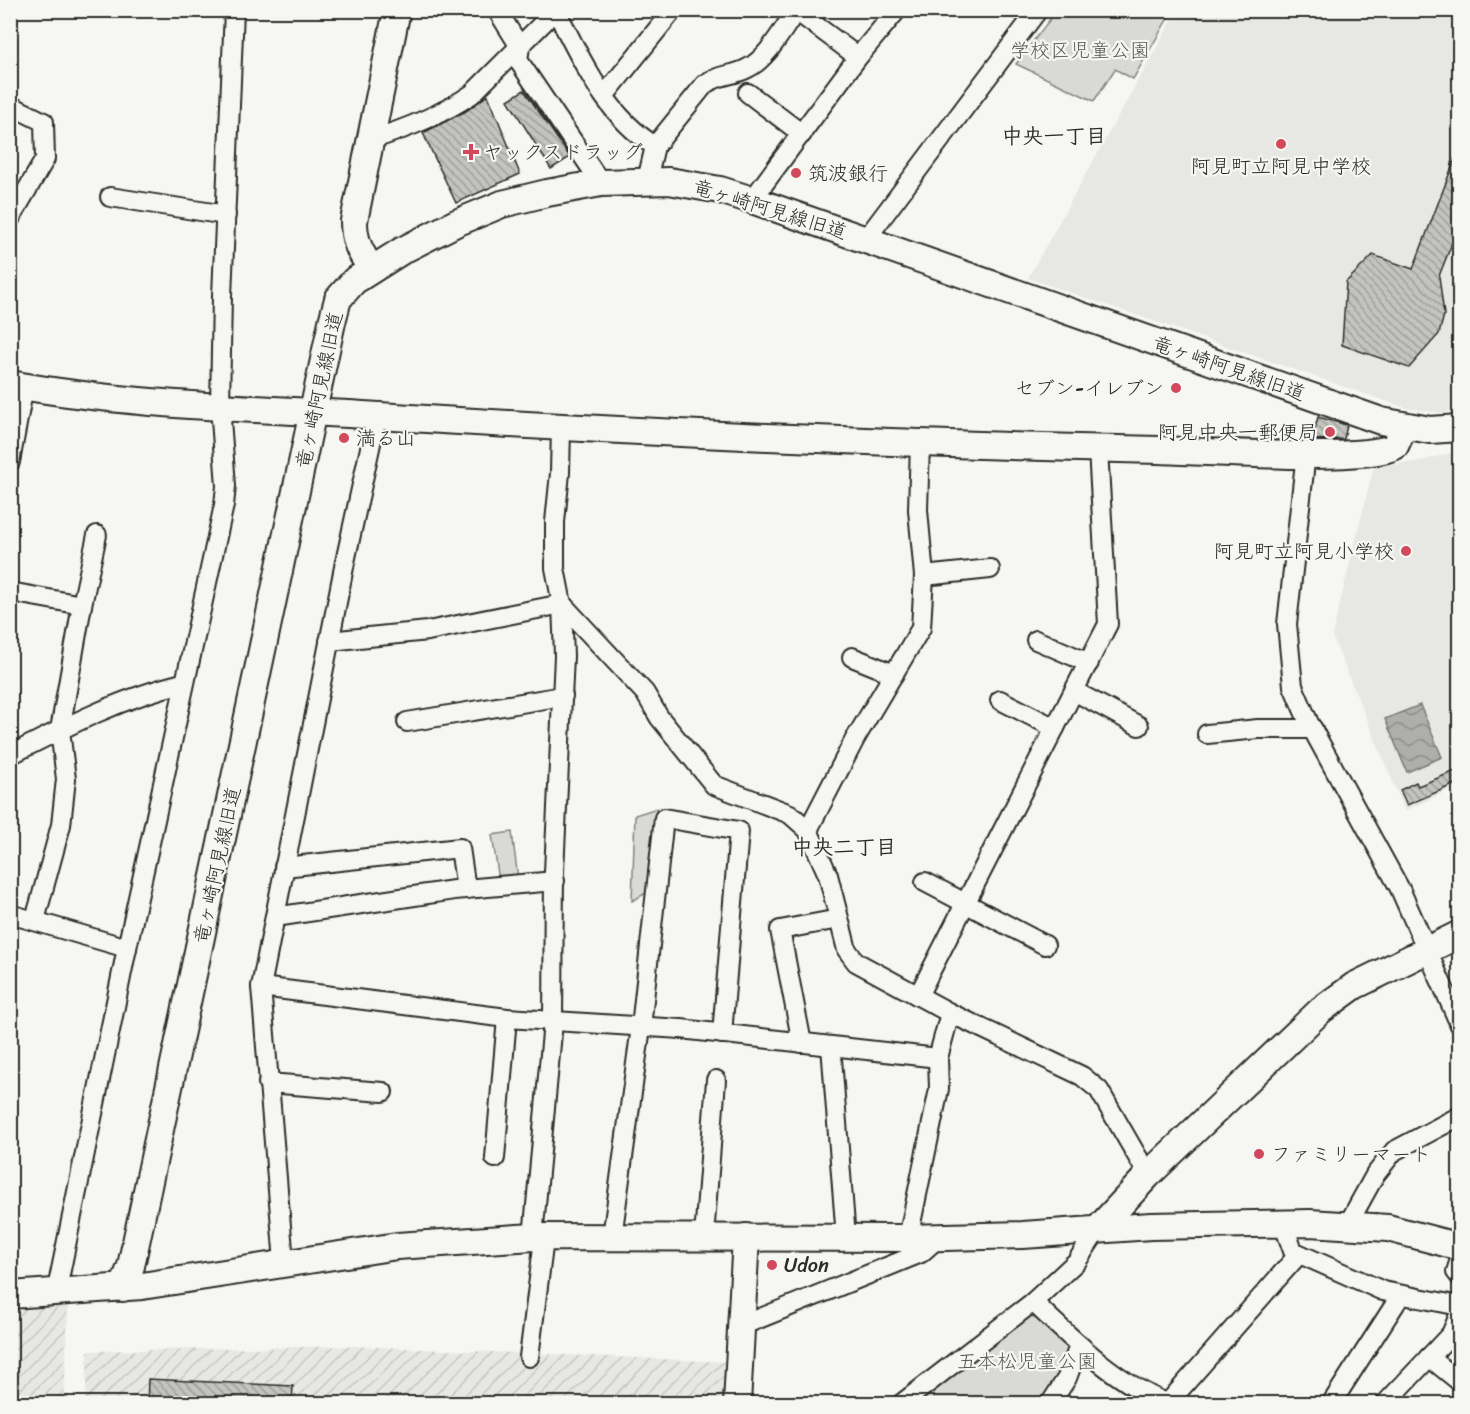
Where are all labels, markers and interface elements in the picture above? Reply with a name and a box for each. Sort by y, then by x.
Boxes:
park label: 学校区児童公園 [1010,33,1150,68]
district label: 中央一丁目 [1002,117,1107,155]
place label: ヤックスドラッグ [483,135,643,170]
marker: 阿見町立阿見中学校 [1274,137,1288,151]
marker: ヤックスドラッグ [464,145,478,159]
place label: 阿見町立阿見中学校 [1191,149,1371,184]
place label: 筑波銀行 [808,156,888,191]
marker: 筑波銀行 [789,166,803,180]
street label: 竜ヶ崎阿見線旧道 [688,169,851,250]
street label: 竜ヶ崎阿見線旧道 [286,308,353,472]
street label: 竜ヶ崎阿見線旧道 [1147,326,1310,411]
place label: セブン-イレブン [1015,371,1164,406]
marker: セブン-イレブン [1169,381,1183,395]
place label: 阿見中央一郵便局 [1158,415,1318,450]
place label: 満る山 [356,421,416,456]
marker: 阿見中央一郵便局 [1323,425,1337,439]
marker: 満る山 [337,431,351,445]
place label: 阿見町立阿見小学校 [1214,534,1394,569]
marker: 阿見町立阿見小学校 [1399,544,1413,558]
street label: 竜ヶ崎阿見線旧道 [184,783,251,947]
district label: 中央二丁目 [792,828,897,866]
place label: ファミリーマート [1271,1137,1431,1172]
marker: ファミリーマート [1252,1147,1266,1161]
place label: Udon [784,1248,829,1283]
marker: Udon [765,1258,779,1272]
park label: 五本松児童公園 [957,1344,1097,1379]

